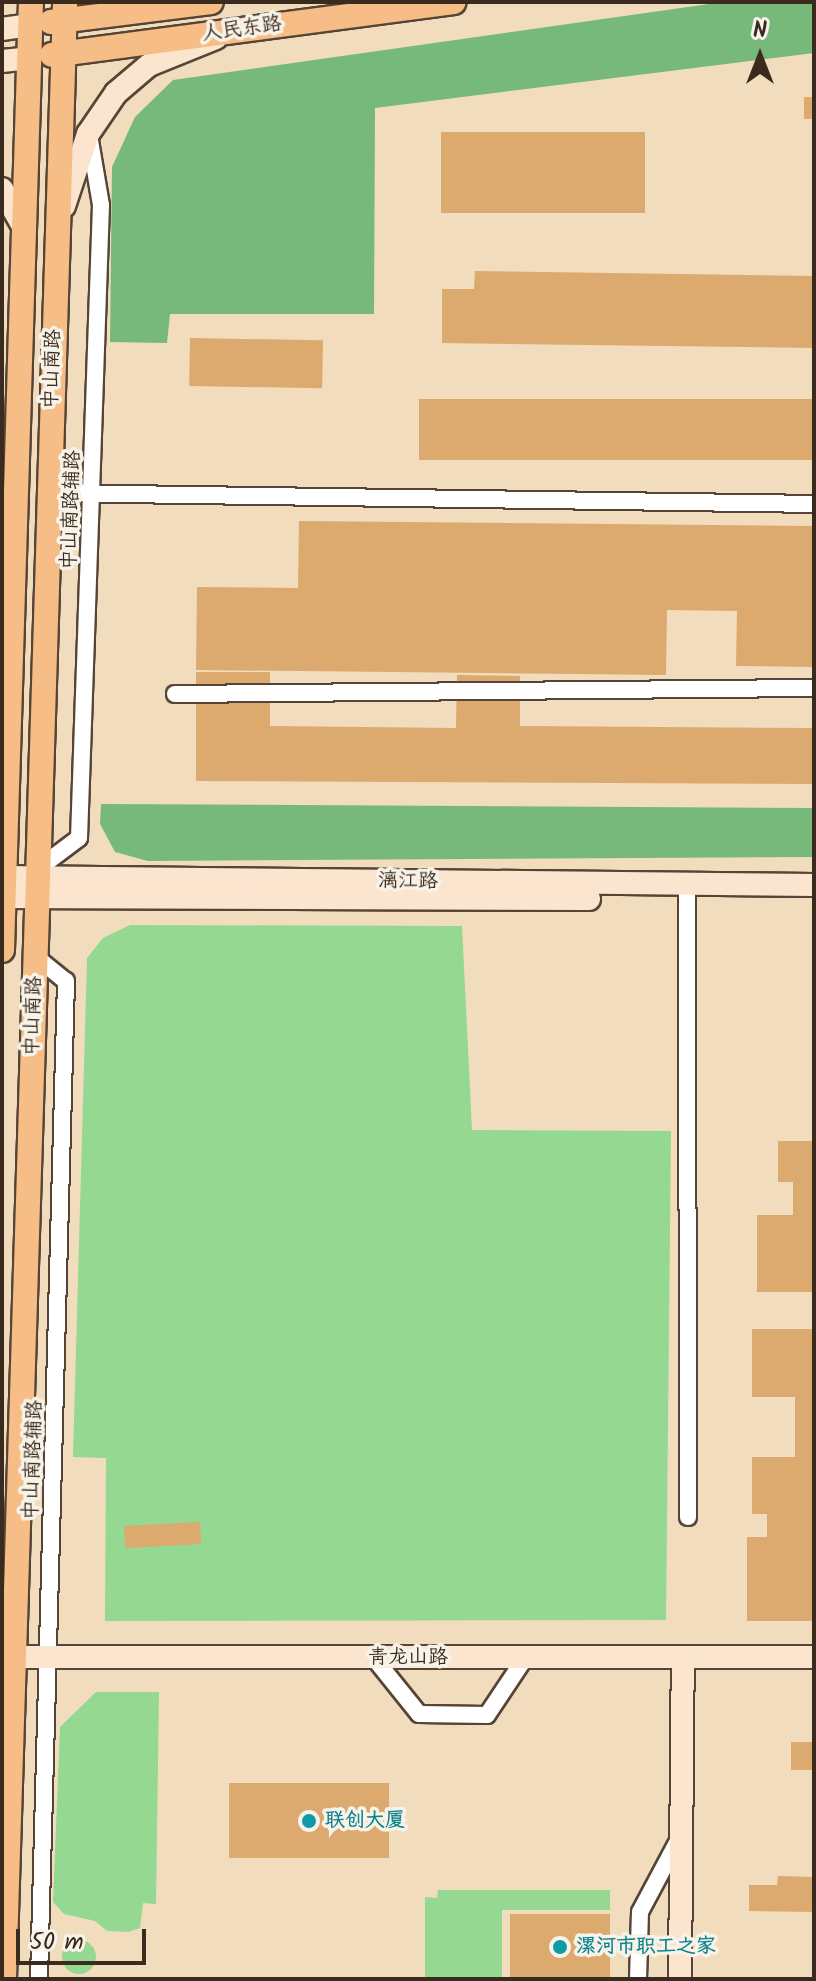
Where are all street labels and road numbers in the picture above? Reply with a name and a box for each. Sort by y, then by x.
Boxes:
street label: 人民东路 [201,13,283,47]
street label: 中山南路 [40,329,66,409]
street label: 中山南路辅路 [58,450,86,570]
street label: 漓江路 [378,869,438,895]
street label: 中山南路 [21,976,47,1056]
street label: 中山南路辅路 [20,1400,48,1520]
street label: 青龙山路 [368,1646,448,1670]

